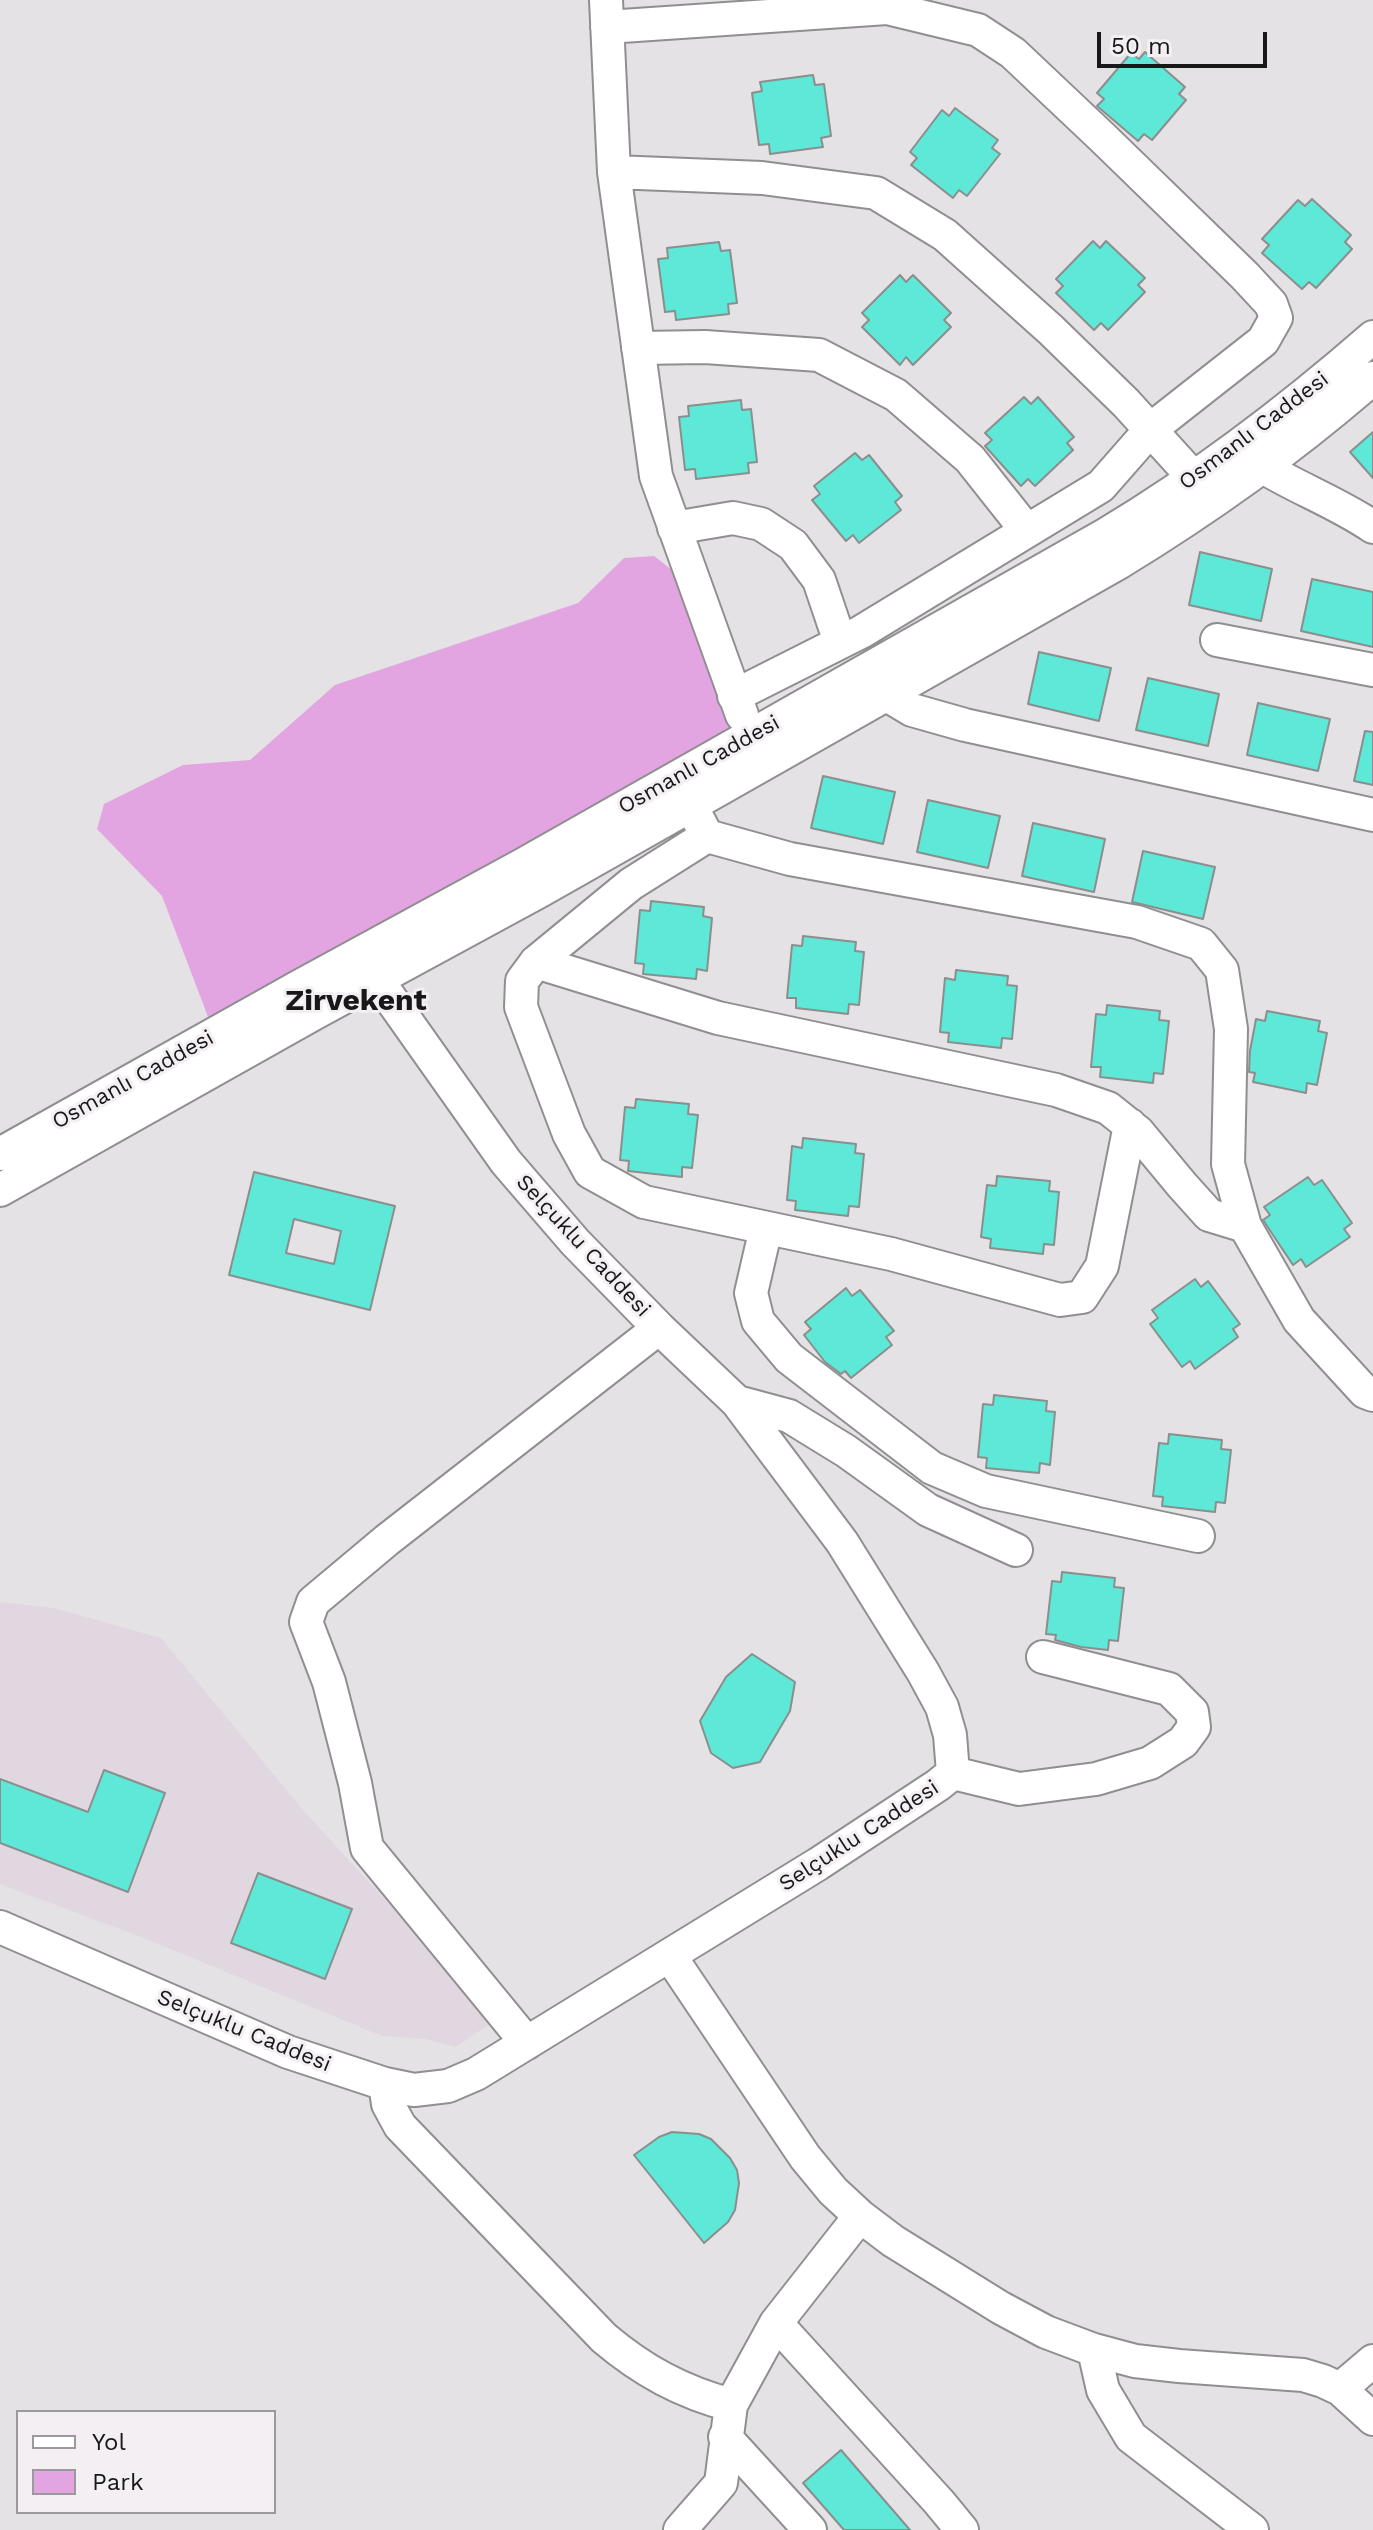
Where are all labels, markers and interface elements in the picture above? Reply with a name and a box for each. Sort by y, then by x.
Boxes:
scale bar [1101,16,1271,66]
text: 50 m [1111,32,1171,60]
street label: Osmanlı Caddesi [1174,366,1334,496]
street label: Osmanlı Caddesi [614,710,784,820]
district label: Zirvekent [285,983,427,1019]
street label: Osmanlı Caddesi [48,1025,218,1135]
street label: Selçuklu Caddesi [510,1169,656,1323]
street label: Selçuklu Caddesi [774,1775,944,1897]
street label: Selçuklu Caddesi [153,1984,335,2078]
legend [16,2410,276,2514]
text: Yol [92,2428,126,2456]
text: Park [92,2468,144,2496]

